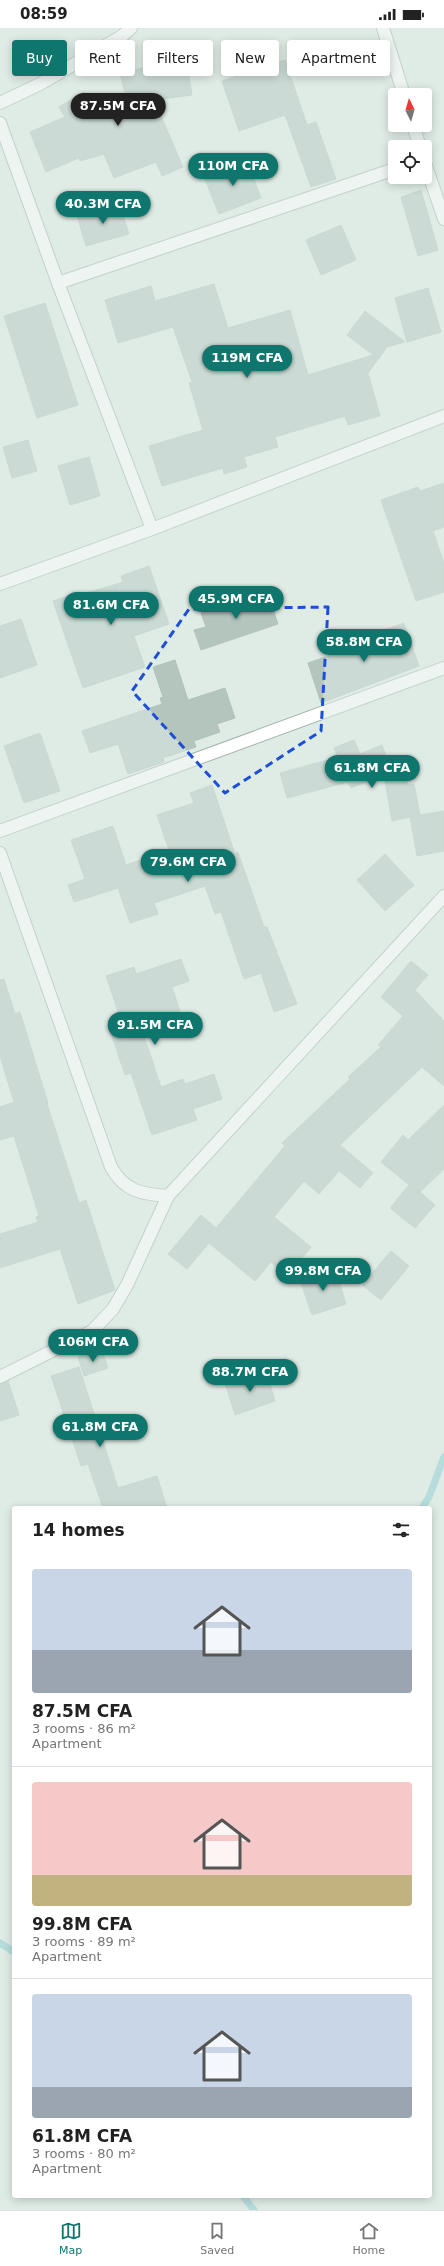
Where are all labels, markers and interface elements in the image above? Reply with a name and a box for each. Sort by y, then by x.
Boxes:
text: 08:59 [20,5,68,23]
chip: Buy [12,40,67,76]
chip: Rent [75,40,135,76]
chip: Filters [143,40,213,76]
chip: New [221,40,279,76]
chip: Apartment [287,40,390,76]
north arrow [388,88,432,132]
map controls [388,88,432,184]
pin: 87.5M CFA [72,93,164,127]
text: 87.5M CFA [80,98,156,113]
button: locate [388,140,432,184]
pin: 110M CFA [192,153,274,187]
text: 110M CFA [197,158,269,173]
pin: 40.3M CFA [57,191,149,225]
text: 40.3M CFA [65,196,141,211]
pin: 119M CFA [206,345,288,379]
text: 119M CFA [211,350,283,365]
pin: 45.9M CFA [190,586,282,620]
text: 45.9M CFA [198,591,274,606]
pin: 81.6M CFA [65,592,157,626]
text: 81.6M CFA [73,597,149,612]
pin: 58.8M CFA [318,629,410,663]
text: 58.8M CFA [326,634,402,649]
pin: 61.8M CFA [326,755,418,789]
text: 61.8M CFA [334,760,410,775]
pin: 79.6M CFA [142,849,234,883]
text: 79.6M CFA [150,854,226,869]
pin: 91.5M CFA [109,1012,201,1046]
text: 91.5M CFA [117,1017,193,1032]
pin: 99.8M CFA [277,1258,369,1292]
text: 99.8M CFA [285,1263,361,1278]
pin: 106M CFA [52,1329,134,1363]
text: 106M CFA [57,1334,129,1349]
pin: 88.7M CFA [204,1359,296,1393]
text: 88.7M CFA [212,1364,288,1379]
pin: 61.8M CFA [54,1414,146,1448]
text: 61.8M CFA [62,1419,138,1434]
icon: filters [390,1519,412,1541]
text: 14 homes [32,1520,125,1540]
icon: home [186,1595,258,1667]
text: 87.5M CFA [32,1701,132,1721]
text: 3 rooms · 86 m² [32,1721,136,1736]
text: Apartment [32,1736,102,1751]
icon: home [186,1808,258,1880]
text: 99.8M CFA [32,1914,132,1934]
text: 3 rooms · 89 m² [32,1934,136,1949]
text: Apartment [32,1949,102,1964]
icon: home [186,2020,258,2092]
text: 61.8M CFA [32,2126,132,2146]
text: 3 rooms · 80 m² [32,2146,136,2161]
text: Apartment [32,2161,102,2176]
tab: Map [59,2220,82,2257]
tab: Saved [200,2220,234,2257]
tab: Home [352,2220,385,2257]

